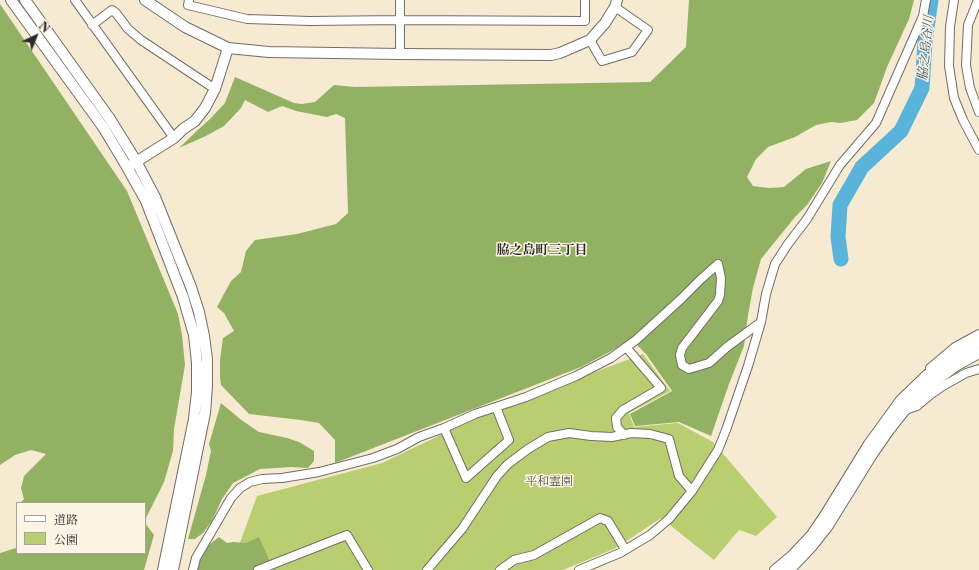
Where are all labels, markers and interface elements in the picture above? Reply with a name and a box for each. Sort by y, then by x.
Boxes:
water label: 脇之島谷川 [915,15,937,81]
north arrow [16,16,56,56]
text: N [36,19,52,36]
district label: 脇之島町三丁目 [497,242,587,258]
park label: 平和霊園 [525,475,573,489]
legend [16,502,146,554]
text: 道路 [54,512,78,527]
text: 公園 [54,532,78,547]

